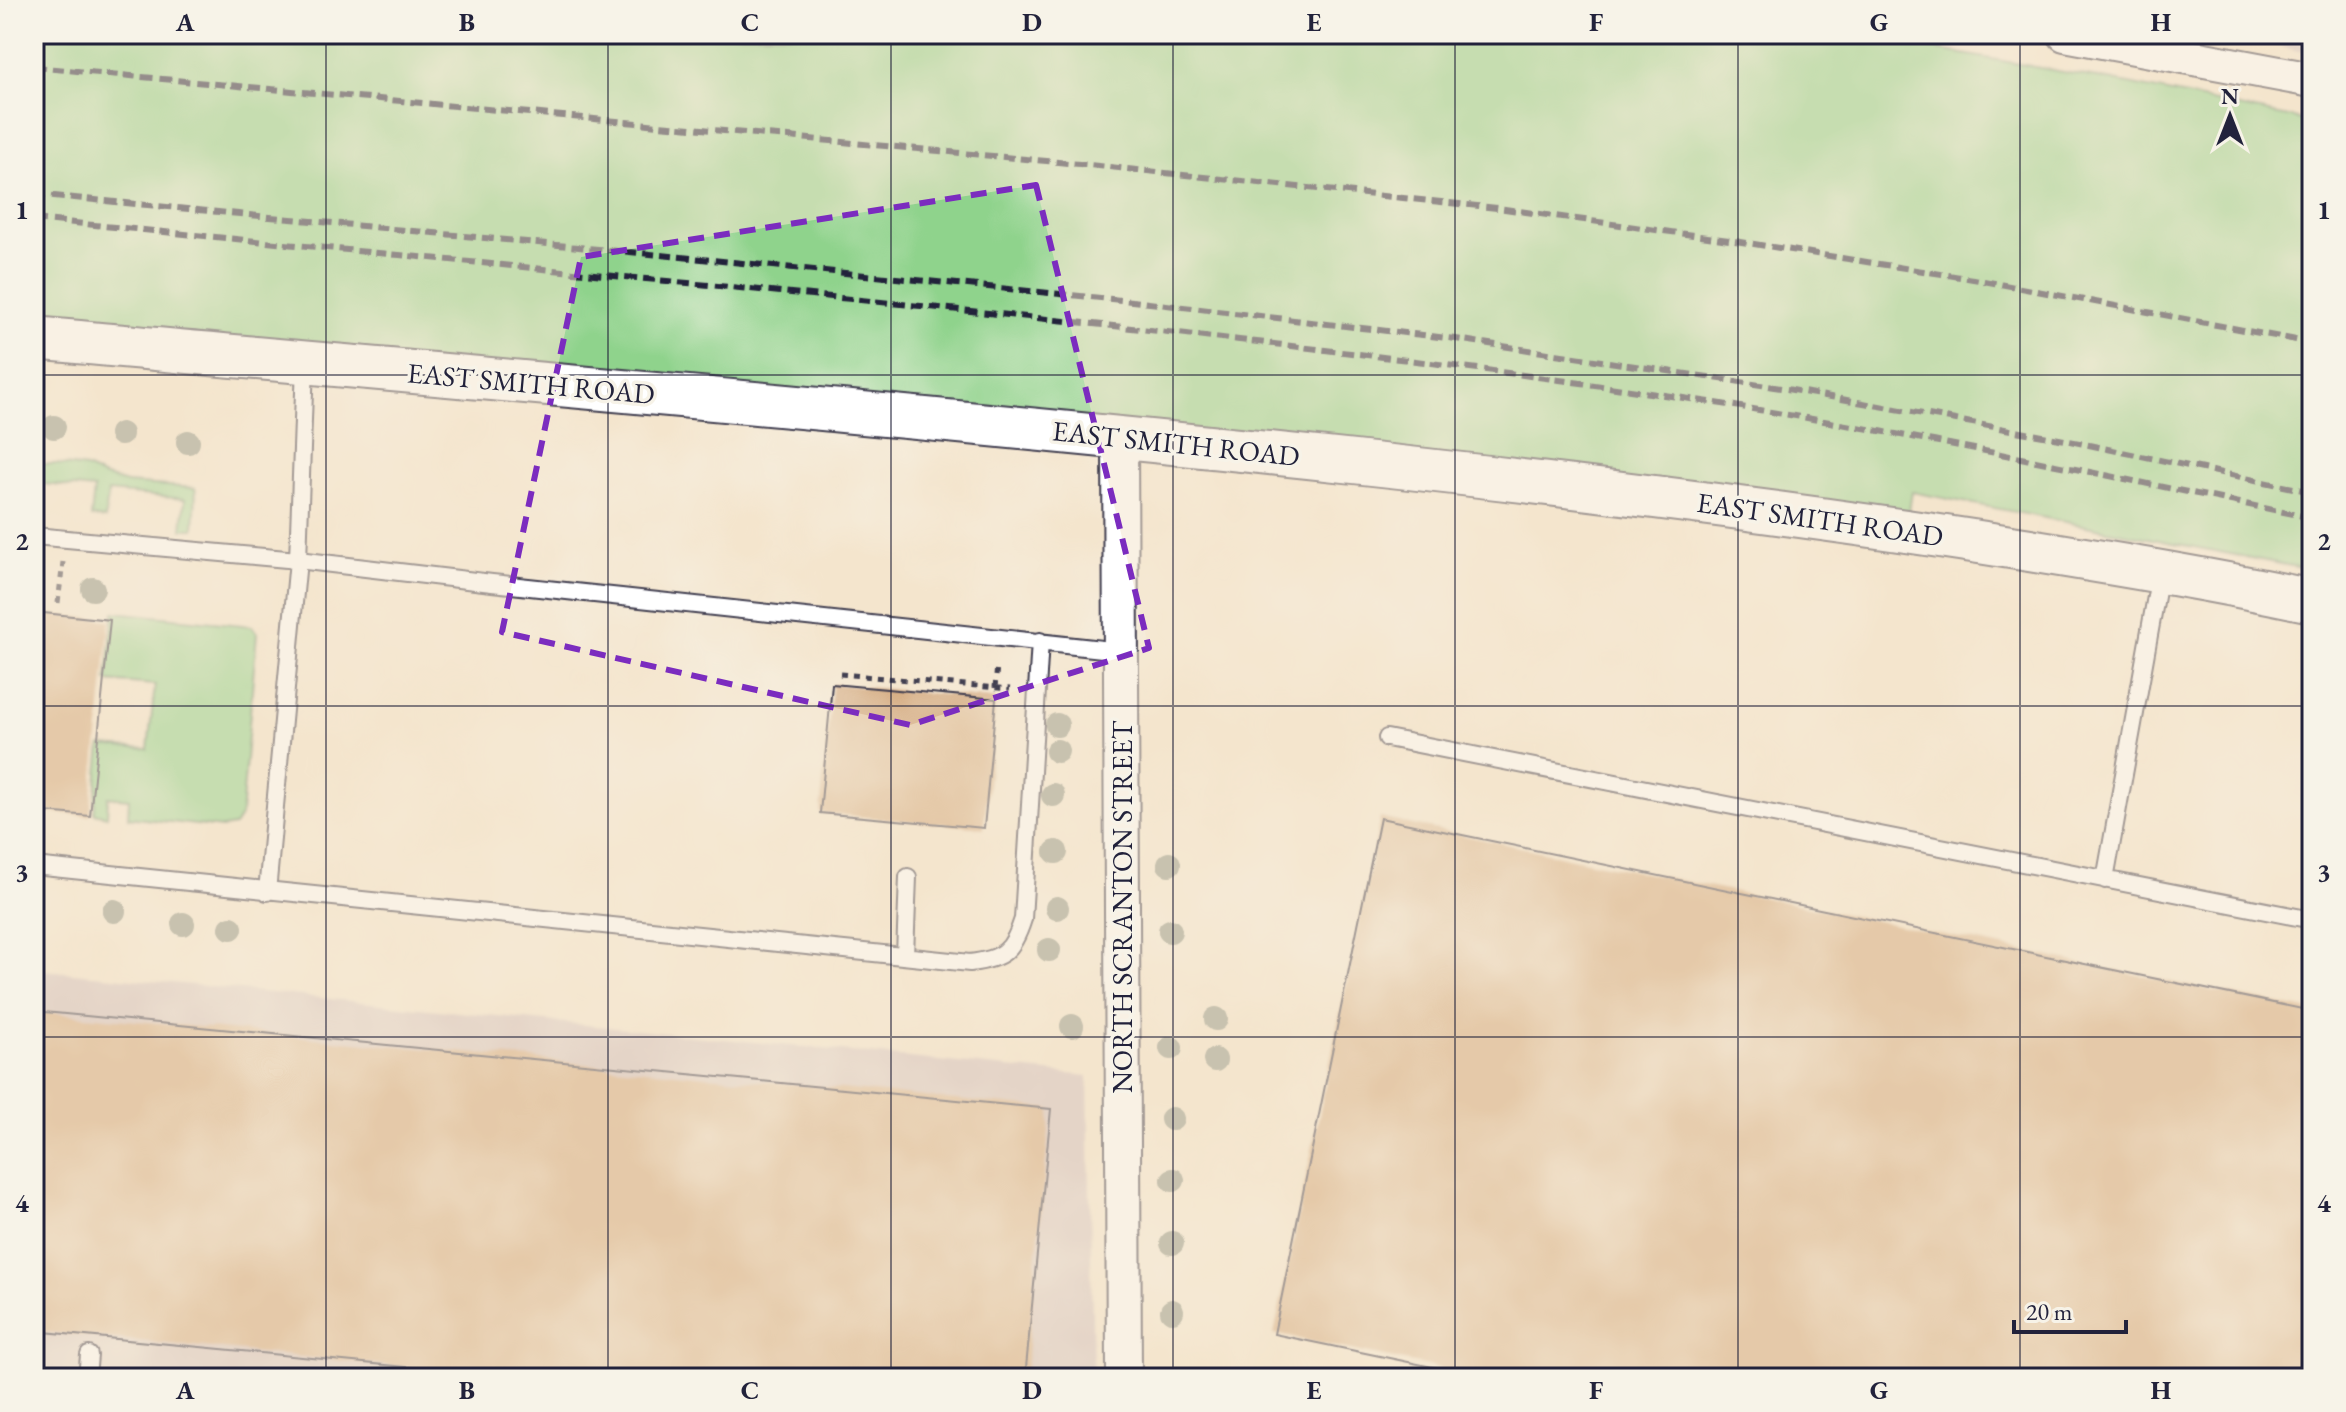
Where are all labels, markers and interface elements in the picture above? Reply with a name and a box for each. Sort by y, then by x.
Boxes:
text: A [175,5,195,39]
text: B [459,5,475,39]
text: C [741,5,759,39]
text: D [1022,5,1042,39]
text: E [1307,5,1322,39]
text: F [1589,5,1603,39]
text: G [1870,5,1889,39]
text: H [2151,5,2172,39]
north arrow [2190,76,2270,156]
text: N [2221,82,2239,111]
text: 1 [15,193,29,227]
text: 1 [2317,193,2331,227]
street label: EAST SMITH ROAD [406,354,656,412]
street label: EAST SMITH ROAD [1051,412,1301,474]
street label: EAST SMITH ROAD [1695,484,1945,554]
text: 2 [15,524,29,558]
text: 2 [2317,524,2331,558]
street label: NORTH SCRANTON STREET [1104,720,1140,1093]
text: 3 [15,855,29,889]
text: 3 [2317,855,2331,889]
text: 4 [15,1186,29,1220]
text: 4 [2317,1186,2331,1220]
scale bar [2014,1284,2126,1334]
text: 20 m [2026,1296,2073,1327]
text: A [175,1373,195,1407]
text: B [459,1373,475,1407]
text: C [741,1373,759,1407]
text: D [1022,1373,1042,1407]
text: E [1307,1373,1322,1407]
text: F [1589,1373,1603,1407]
text: G [1870,1373,1889,1407]
text: H [2151,1373,2172,1407]

